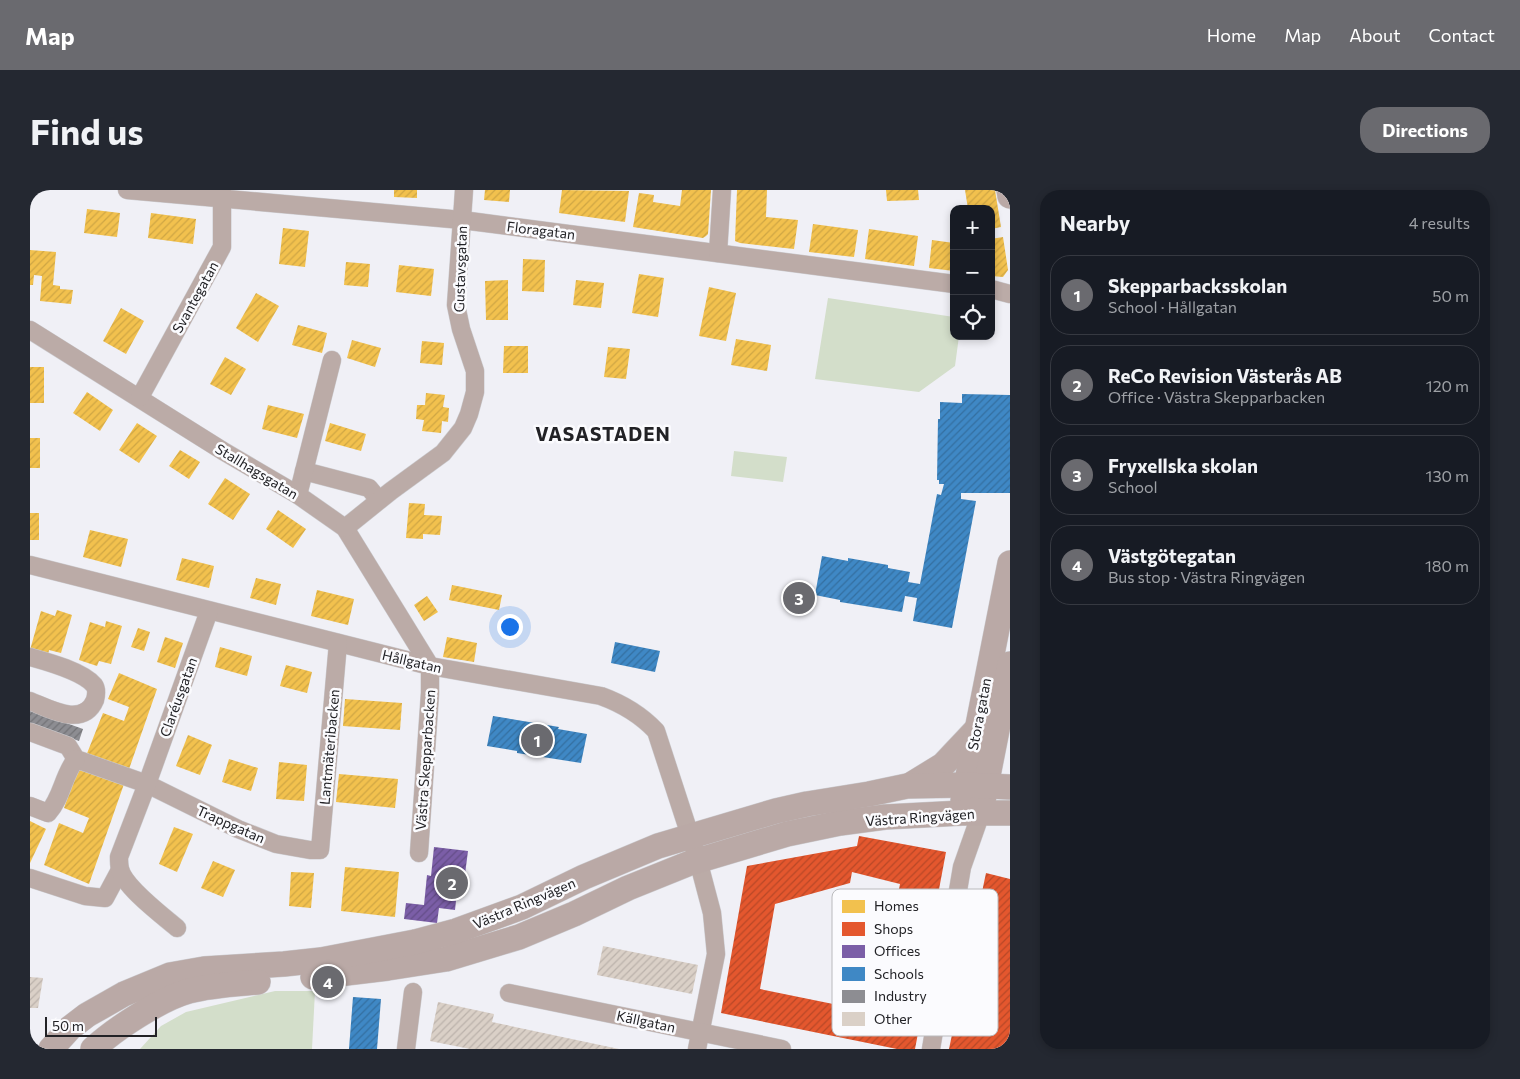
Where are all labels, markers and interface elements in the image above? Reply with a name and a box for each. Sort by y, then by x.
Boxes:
text: Map [25,21,75,50]
text: Home [1207,24,1256,46]
text: Map [1284,24,1321,46]
text: About [1349,24,1401,46]
text: Contact [1429,24,1495,46]
button: Directions [1360,107,1490,153]
text: Find us [30,109,144,152]
map controls [950,205,995,340]
button: + [950,205,995,250]
text: Nearby [1060,210,1130,235]
text: 4 results [1409,213,1470,232]
street label: Floragatan [506,217,576,243]
street label: Gustavsgatan [450,225,470,313]
button: − [950,250,995,295]
street label: Svantegatan [168,258,222,336]
text: Skepparbacksskolan [1108,274,1287,297]
text: 1 [1073,286,1081,305]
text: 50 m [1432,286,1469,305]
button: locate [950,295,995,340]
text: School · Hållgatan [1108,297,1237,316]
text: ReCo Revision Västerås AB [1108,364,1342,387]
text: 2 [1072,376,1082,395]
text: 120 m [1426,376,1469,395]
text: Office · Västra Skepparbacken [1108,387,1325,406]
district label: VASASTADEN [535,422,671,445]
street label: Stallhagsgatan [213,440,301,502]
text: Fryxellska skolan [1108,454,1258,477]
text: 3 [1072,466,1082,485]
text: 130 m [1426,466,1469,485]
text: School [1108,477,1158,496]
text: Västgötegatan [1108,544,1236,567]
text: 4 [1072,556,1082,575]
text: 180 m [1425,556,1469,575]
text: Bus stop · Västra Ringvägen [1108,567,1305,586]
pin: 3 [783,579,815,617]
your location [497,614,523,640]
street label: Hållgatan [380,646,444,676]
street label: Claréusgatan [156,655,200,739]
street label: Stora gatan [964,676,994,752]
street label: Lantmäteribacken [315,688,343,806]
street label: Västra Skepparbacken [412,689,438,831]
pin: 1 [521,721,553,759]
street label: Trappgatan [194,801,268,847]
street label: Västra Ringvägen [865,805,975,829]
pin: 2 [436,864,468,902]
street label: Västra Ringvägen [470,874,578,932]
legend [832,889,998,1036]
text: Homes [874,897,919,914]
text: Shops [874,920,913,937]
text: Offices [874,942,920,959]
pin: 4 [312,963,344,1001]
text: Schools [874,965,924,982]
text: Industry [874,987,927,1004]
street label: Källgatan [615,1006,677,1036]
text: Other [874,1010,913,1027]
scale bar [45,1014,158,1037]
text: 50 m [52,1017,84,1034]

